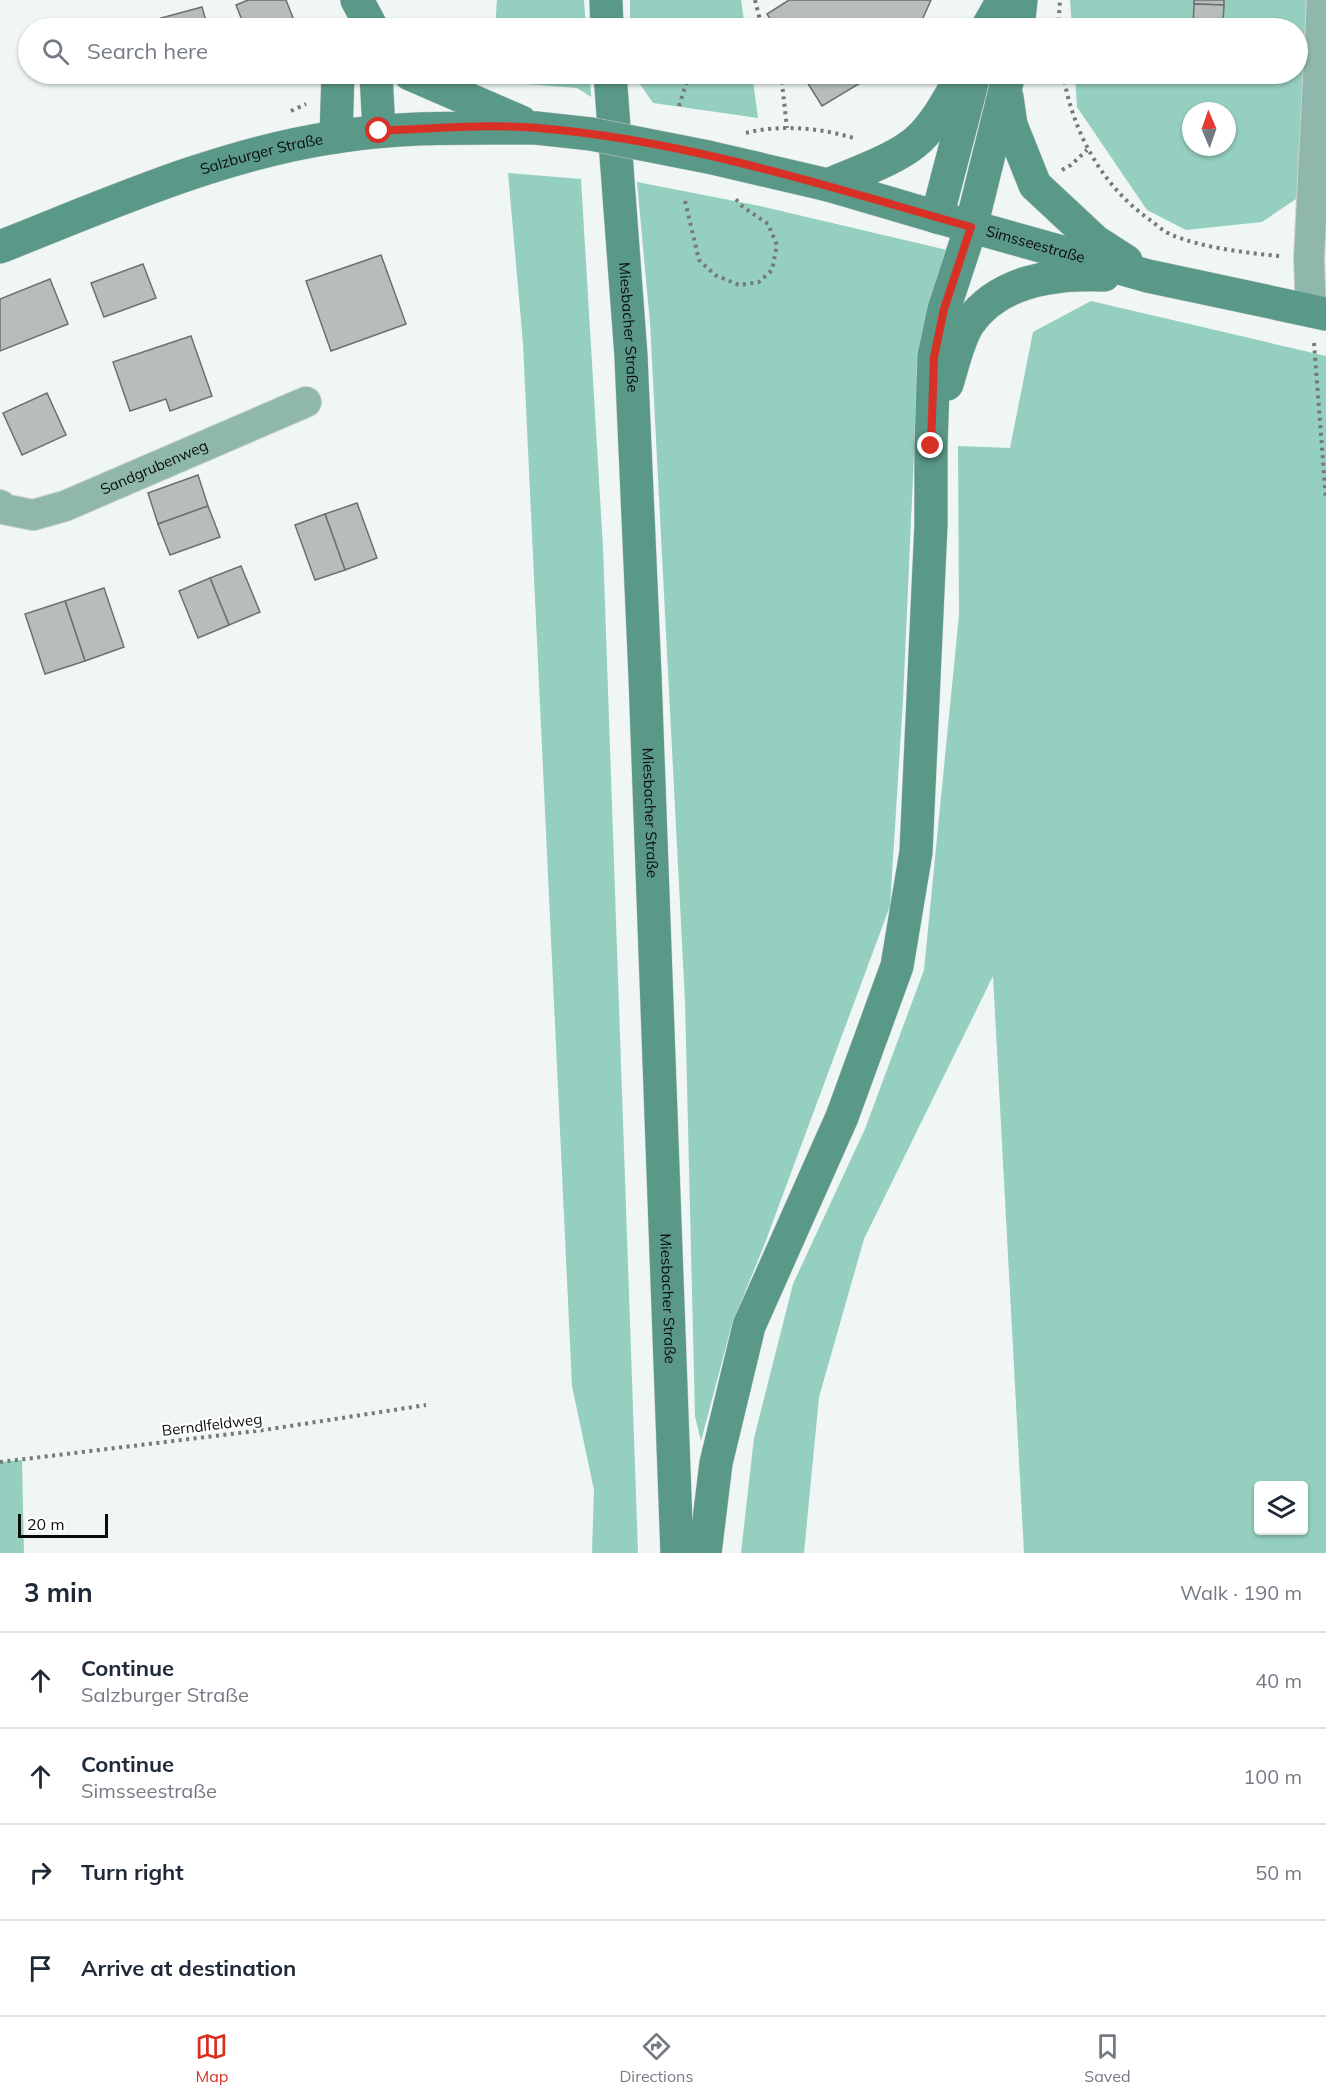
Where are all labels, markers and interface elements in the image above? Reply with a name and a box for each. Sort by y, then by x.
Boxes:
search box [18,18,1308,84]
icon: search [39,35,72,68]
text: Search here [87,37,208,65]
north arrow [1182,102,1236,156]
route start [365,117,391,143]
street label: Salzburger Straße [198,129,324,179]
street label: Simsseestraße [984,221,1087,267]
street label: Miesbacher Straße [615,261,643,393]
route end [917,432,943,458]
street label: Sandgrubenweg [97,435,211,499]
street label: Miesbacher Straße [639,747,662,878]
street label: Miesbacher Straße [656,1233,680,1364]
street label: Berndlfeldweg [161,1409,263,1440]
map controls [1254,1481,1308,1535]
button: layers [1254,1481,1308,1535]
scale bar [18,1511,108,1538]
text: 20 m [27,1514,64,1534]
text: 3 min [24,1576,93,1609]
text: Walk · 190 m [1180,1580,1302,1605]
text: Continue [81,1654,174,1682]
icon: ahead [24,1664,57,1697]
text: 40 m [1255,1668,1302,1693]
text: Salzburger Straße [81,1682,249,1707]
text: Continue [81,1750,174,1778]
icon: ahead [24,1760,57,1793]
text: 100 m [1243,1764,1302,1789]
text: Simsseestraße [81,1778,217,1803]
icon: right [24,1856,57,1889]
text: Turn right [81,1858,184,1886]
text: 50 m [1255,1860,1302,1885]
icon: arrive [24,1952,57,1985]
text: Arrive at destination [81,1954,296,1982]
tab: Map [195,2030,228,2086]
tab: Directions [619,2030,693,2086]
tab: Saved [1084,2030,1131,2086]

